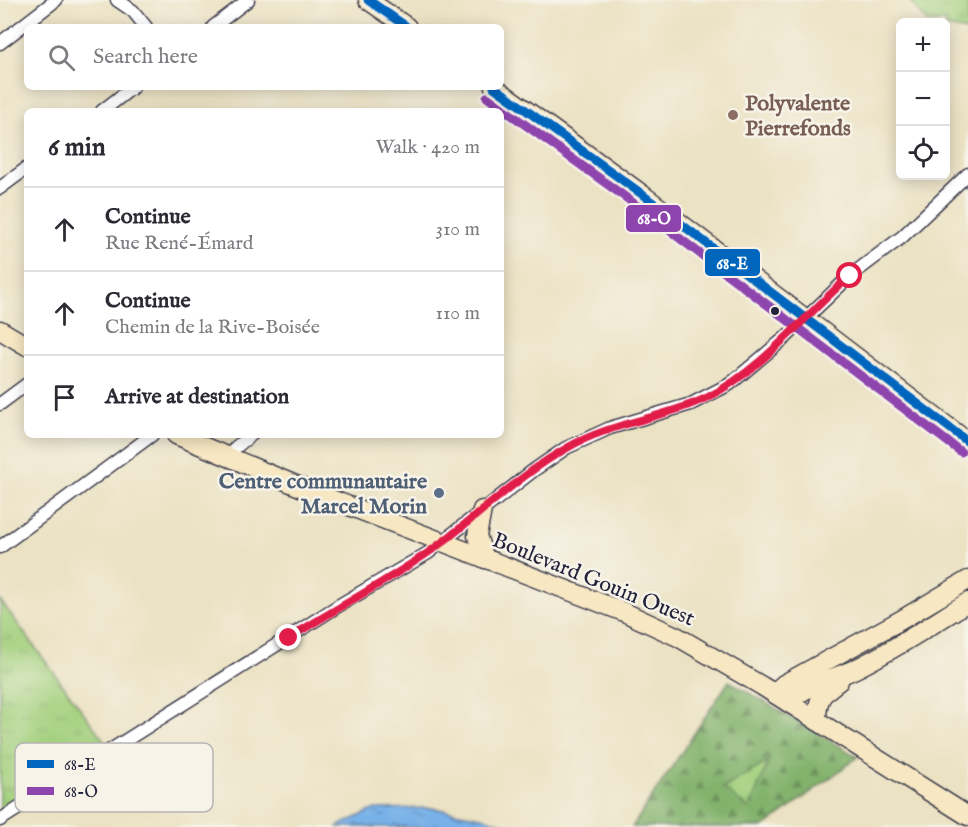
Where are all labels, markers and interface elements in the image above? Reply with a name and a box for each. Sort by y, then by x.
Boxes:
map controls [896,18,950,180]
button: + [896,18,950,72]
search box [24,24,504,90]
icon: search [45,41,78,74]
text: Search here [93,43,198,71]
button: − [896,72,950,126]
place label: Polyvalente Pierrefonds [745,90,851,143]
marker: Polyvalente Pierrefonds [726,108,740,122]
button: locate [896,126,950,180]
text: 6 min [48,131,106,164]
text: Walk · 420 m [375,135,480,160]
text: Continue [105,203,191,231]
line badge: 68-O [625,204,682,233]
text: 68-O [637,210,671,230]
icon: ahead [48,213,81,246]
text: 310 m [436,217,480,242]
text: Rue René-Émard [105,231,253,256]
line badge: 68-E [704,248,761,277]
text: 68-E [716,255,748,275]
route start [836,262,862,288]
text: Continue [105,287,191,315]
icon: ahead [48,297,81,330]
text: 110 m [436,301,480,326]
unlabelled marker [769,305,781,317]
text: Chemin de la Rive-Boisée [105,315,320,340]
icon: arrive [48,381,81,414]
text: Arrive at destination [105,383,289,411]
place label: Centre communautaire Marcel Morin [219,468,427,521]
marker: Centre communautaire Marcel Morin [432,486,446,500]
street label: Boulevard Gouin Ouest [488,526,699,633]
route end [275,624,301,650]
legend [15,743,213,812]
text: 68-E [64,756,96,776]
text: 68-O [64,783,98,803]

